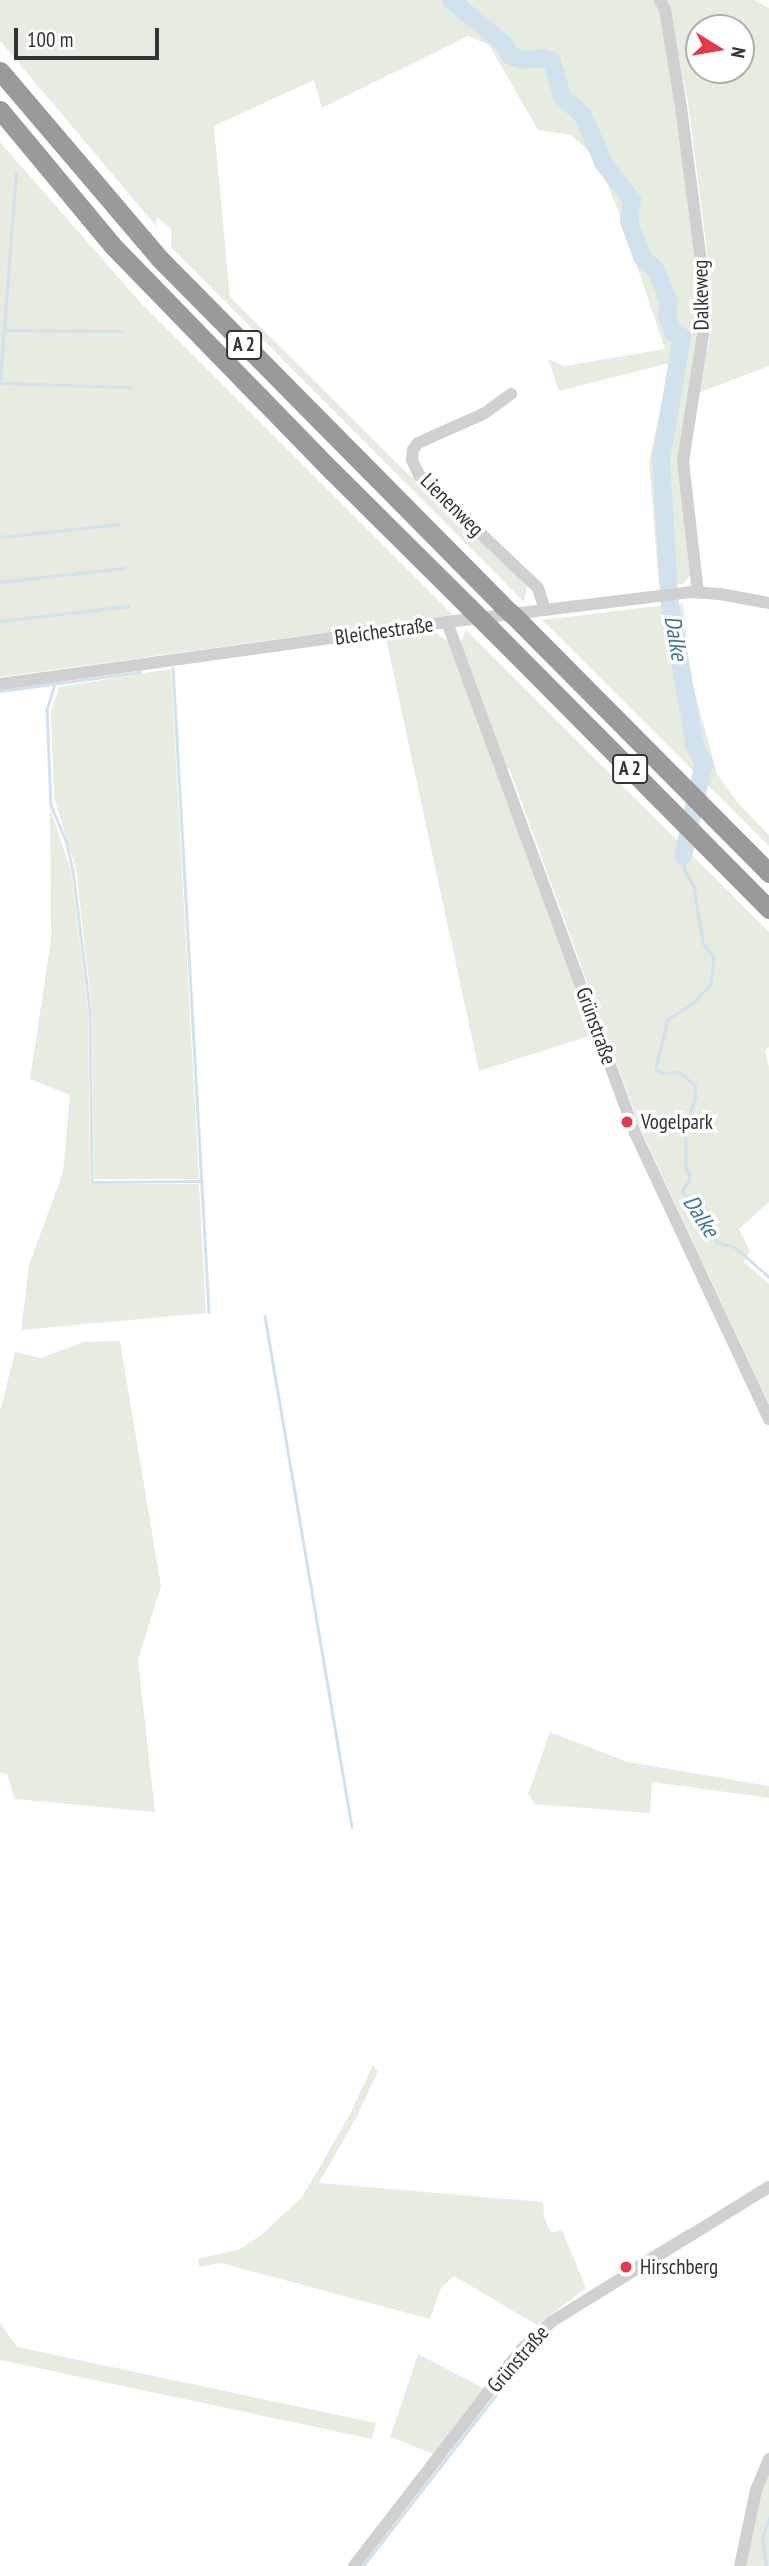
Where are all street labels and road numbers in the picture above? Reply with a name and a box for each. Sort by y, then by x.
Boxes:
street label: Dalkeweg [688,260,714,330]
road number: A 2 [225,330,263,360]
street label: Lienenweg [415,468,489,542]
street label: Bleichestraße [333,612,435,650]
road number: A 2 [611,754,649,784]
street label: Grünstraße [570,984,622,1068]
street label: Grünstraße [482,2320,554,2398]

